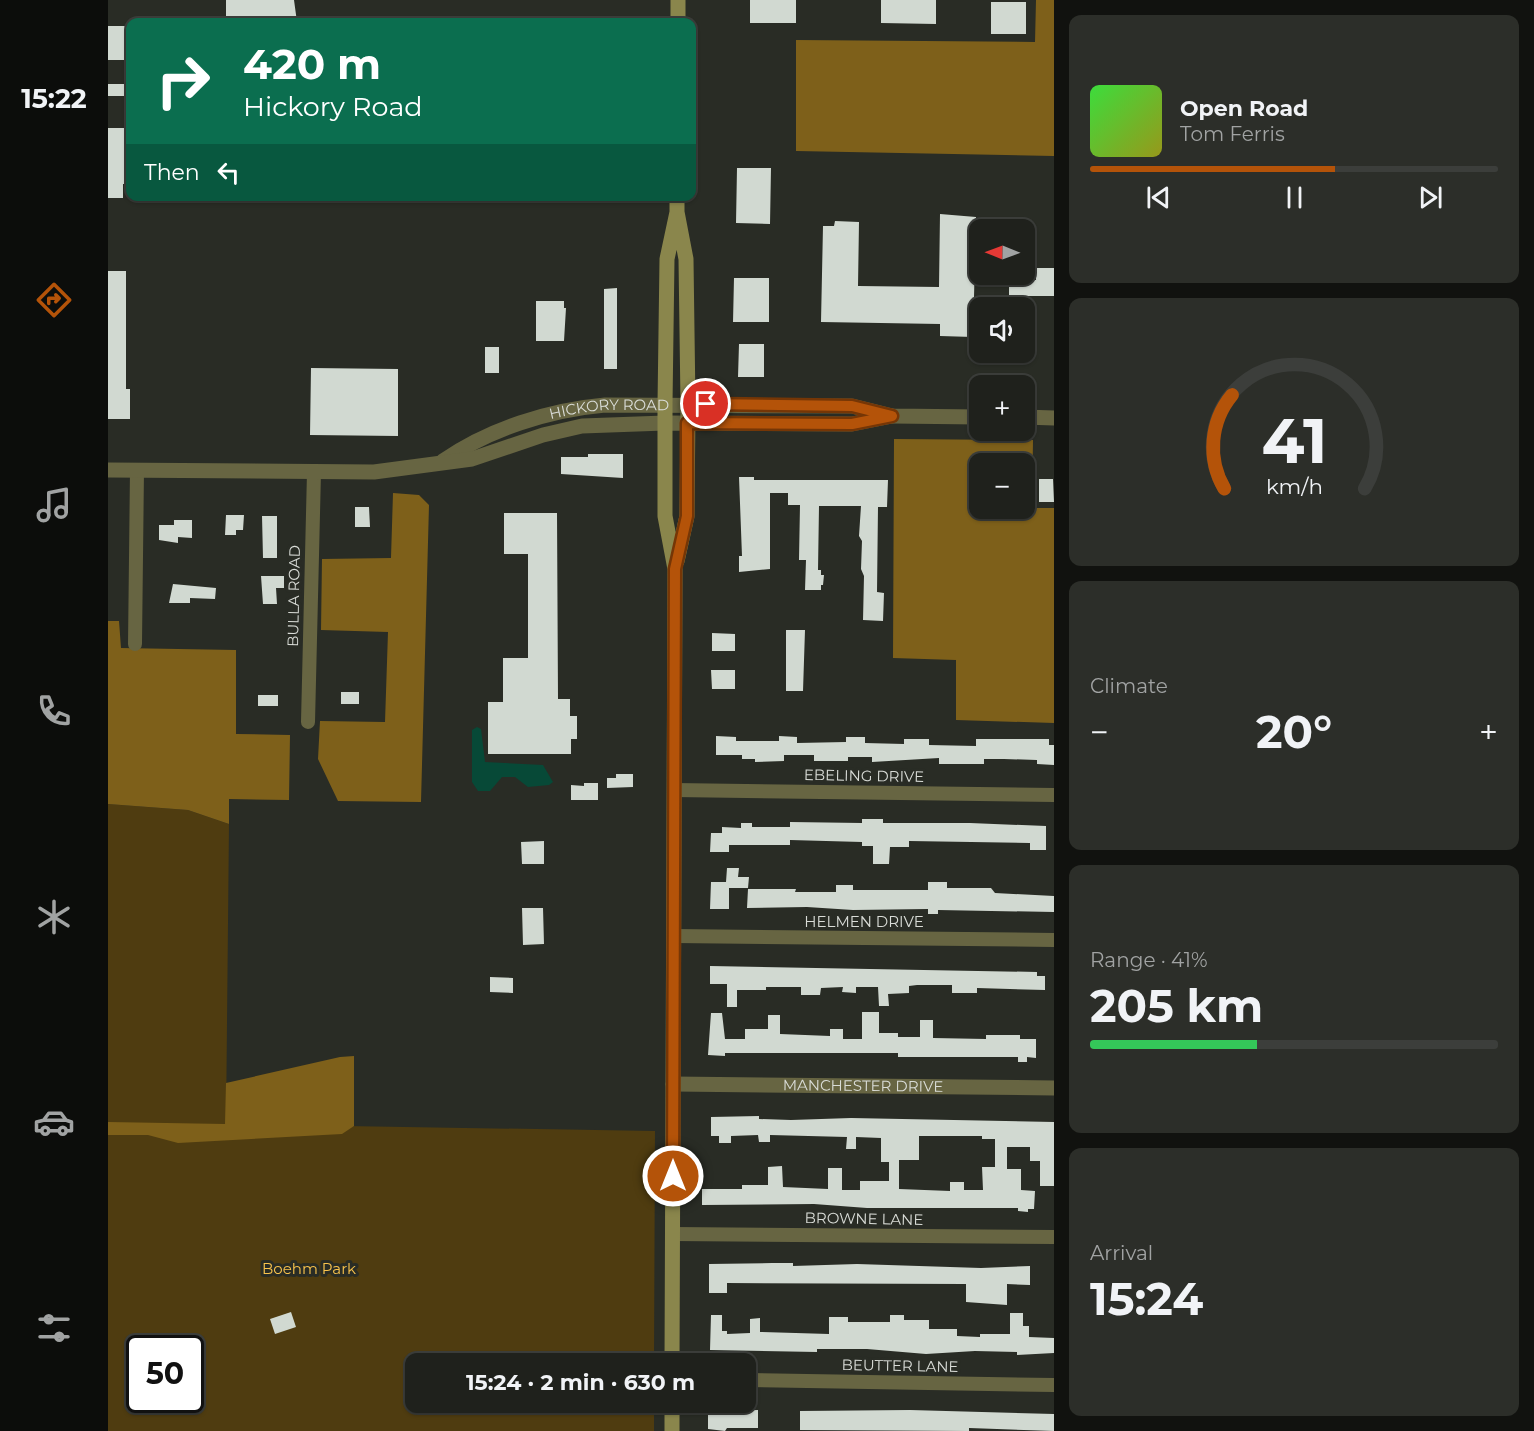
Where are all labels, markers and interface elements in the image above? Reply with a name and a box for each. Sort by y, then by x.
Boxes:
text: 420 m [243,38,381,90]
icon: right [144,42,222,120]
text: 15:22 [21,82,87,115]
text: Hickory Road [243,90,423,123]
text: Open Road [1180,95,1308,122]
text: Tom Ferris [1180,122,1285,146]
icon: left [212,156,245,189]
text: Then [144,159,200,186]
icon: previous [1142,181,1175,214]
icon: pause [1278,181,1311,214]
icon: next [1414,181,1447,214]
north arrow [969,219,1035,285]
map controls [969,219,1035,519]
icon: directions [33,279,75,321]
button: sound [969,297,1035,363]
button: + [969,375,1035,441]
pin [680,378,731,429]
icon: arrive [689,387,722,420]
street label: HICKORY ROAD [547,395,669,423]
text: 41 [1261,403,1327,479]
button: − [969,453,1035,519]
text: km/h [1265,474,1323,500]
icon: music [33,484,75,526]
street label: BULLA ROAD [283,545,304,647]
text: Climate [1090,674,1168,698]
icon: phone [33,690,75,732]
text: 20° [1256,704,1332,759]
text: − [1090,712,1109,752]
text: + [1479,712,1498,752]
street label: EBELING DRIVE [804,765,924,786]
icon: climate [33,896,75,938]
street label: HELMEN DRIVE [804,912,924,931]
text: Range · 41% [1090,948,1208,972]
text: 205 km [1090,978,1263,1033]
street label: MANCHESTER DRIVE [783,1075,943,1096]
icon: car [33,1101,75,1143]
position arrow [641,1144,705,1208]
street label: BROWNE LANE [804,1208,924,1229]
text: Arrival [1090,1241,1153,1265]
park label: Boehm Park [262,1259,356,1278]
text: 15:24 [1090,1271,1203,1326]
icon: filters [33,1307,75,1349]
speed limit sign: 50 [126,1335,204,1413]
street label: BEUTTER LANE [841,1355,959,1376]
text: 15:24 · 2 min · 630 m [466,1369,695,1396]

